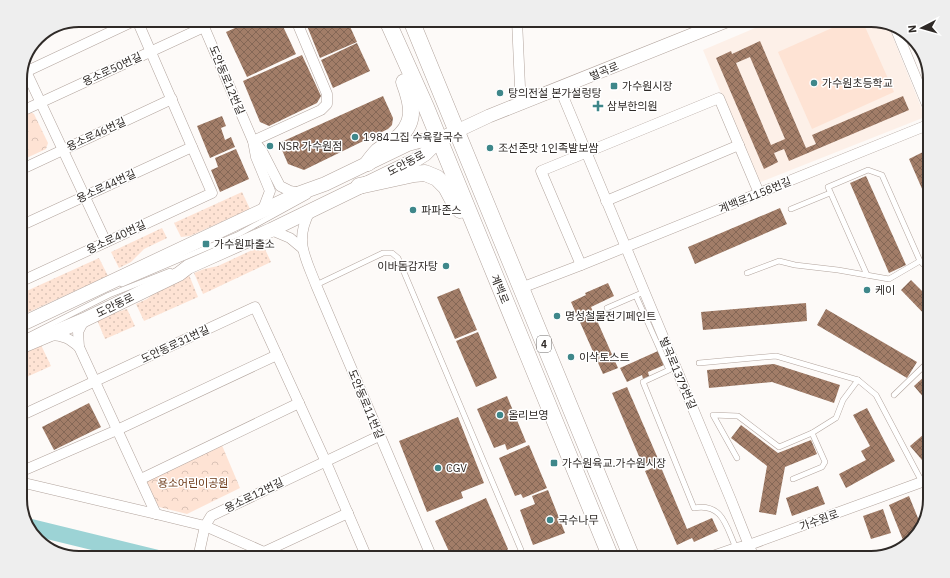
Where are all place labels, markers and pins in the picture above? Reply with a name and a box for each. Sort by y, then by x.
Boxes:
place label: 가수원초등학교 [822,76,893,90]
marker: 가수원초등학교 [809,78,819,88]
place label: 가수원시장 [622,79,673,93]
marker: 가수원시장 [609,81,619,91]
place label: 탕의전설 본가설렁탕 [508,86,602,100]
marker: 탕의전설 본가설렁탕 [495,88,505,98]
place label: 삼부한의원 [607,99,658,113]
marker: 삼부한의원 [592,100,604,112]
place label: 1984그집 수육칼국수 [363,130,463,144]
marker: 1984그집 수육칼국수 [350,132,360,142]
place label: NSR 가수원점 [278,139,342,153]
marker: NSR 가수원점 [265,141,275,151]
place label: 조선존맛 1인족발보쌈 [498,141,598,155]
marker: 조선존맛 1인족발보쌈 [485,143,495,153]
place label: 파파존스 [421,203,461,217]
marker: 파파존스 [408,205,418,215]
place label: 가수원파출소 [214,237,275,251]
marker: 가수원파출소 [201,239,211,249]
place label: 이바돔감자탕 [377,259,438,273]
marker: 이바돔감자탕 [441,261,451,271]
place label: 케이 [875,283,895,297]
marker: 케이 [862,285,872,295]
place label: 명성철물전기페인트 [565,309,656,323]
marker: 명성철물전기페인트 [552,311,562,321]
place label: 이삭토스트 [579,350,630,364]
marker: 이삭토스트 [566,352,576,362]
place label: 올리브영 [508,408,548,422]
marker: 올리브영 [495,410,505,420]
place label: 가수원육교.가수원시장 [562,456,666,470]
marker: 가수원육교.가수원시장 [549,458,559,468]
place label: CGV [446,461,467,475]
marker: CGV [433,463,443,473]
place label: 국수나무 [558,513,598,527]
marker: 국수나무 [545,515,555,525]

